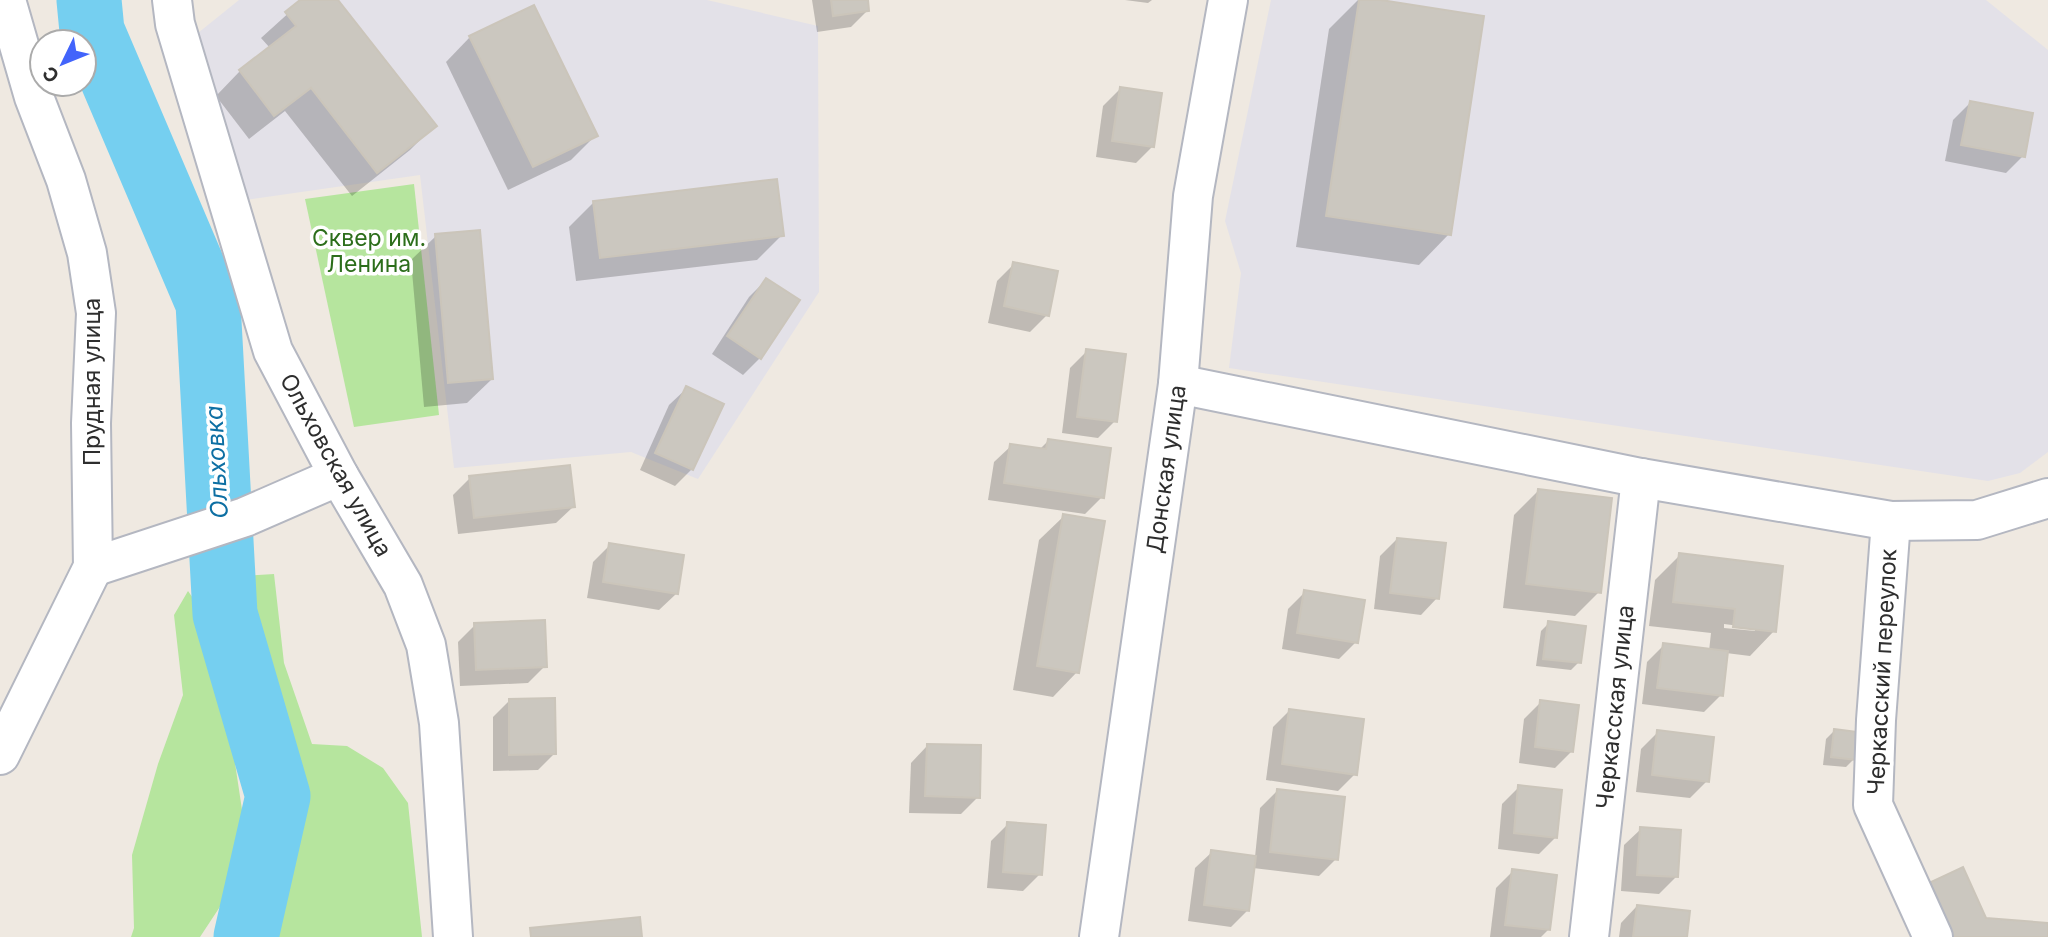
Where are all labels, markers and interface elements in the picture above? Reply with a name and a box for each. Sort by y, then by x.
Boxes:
north arrow [28,28,98,98]
text: С [38,61,64,87]
park label: Сквер им. Ленина [312,224,426,278]
street label: Прудная улица [78,298,106,466]
street label: Ольховская улица [274,369,398,561]
street label: Донская улица [1140,383,1192,555]
water label: Ольховка [199,405,234,519]
street label: Черкасский переулок [1862,548,1902,796]
street label: Черкасская улица [1590,603,1640,811]

